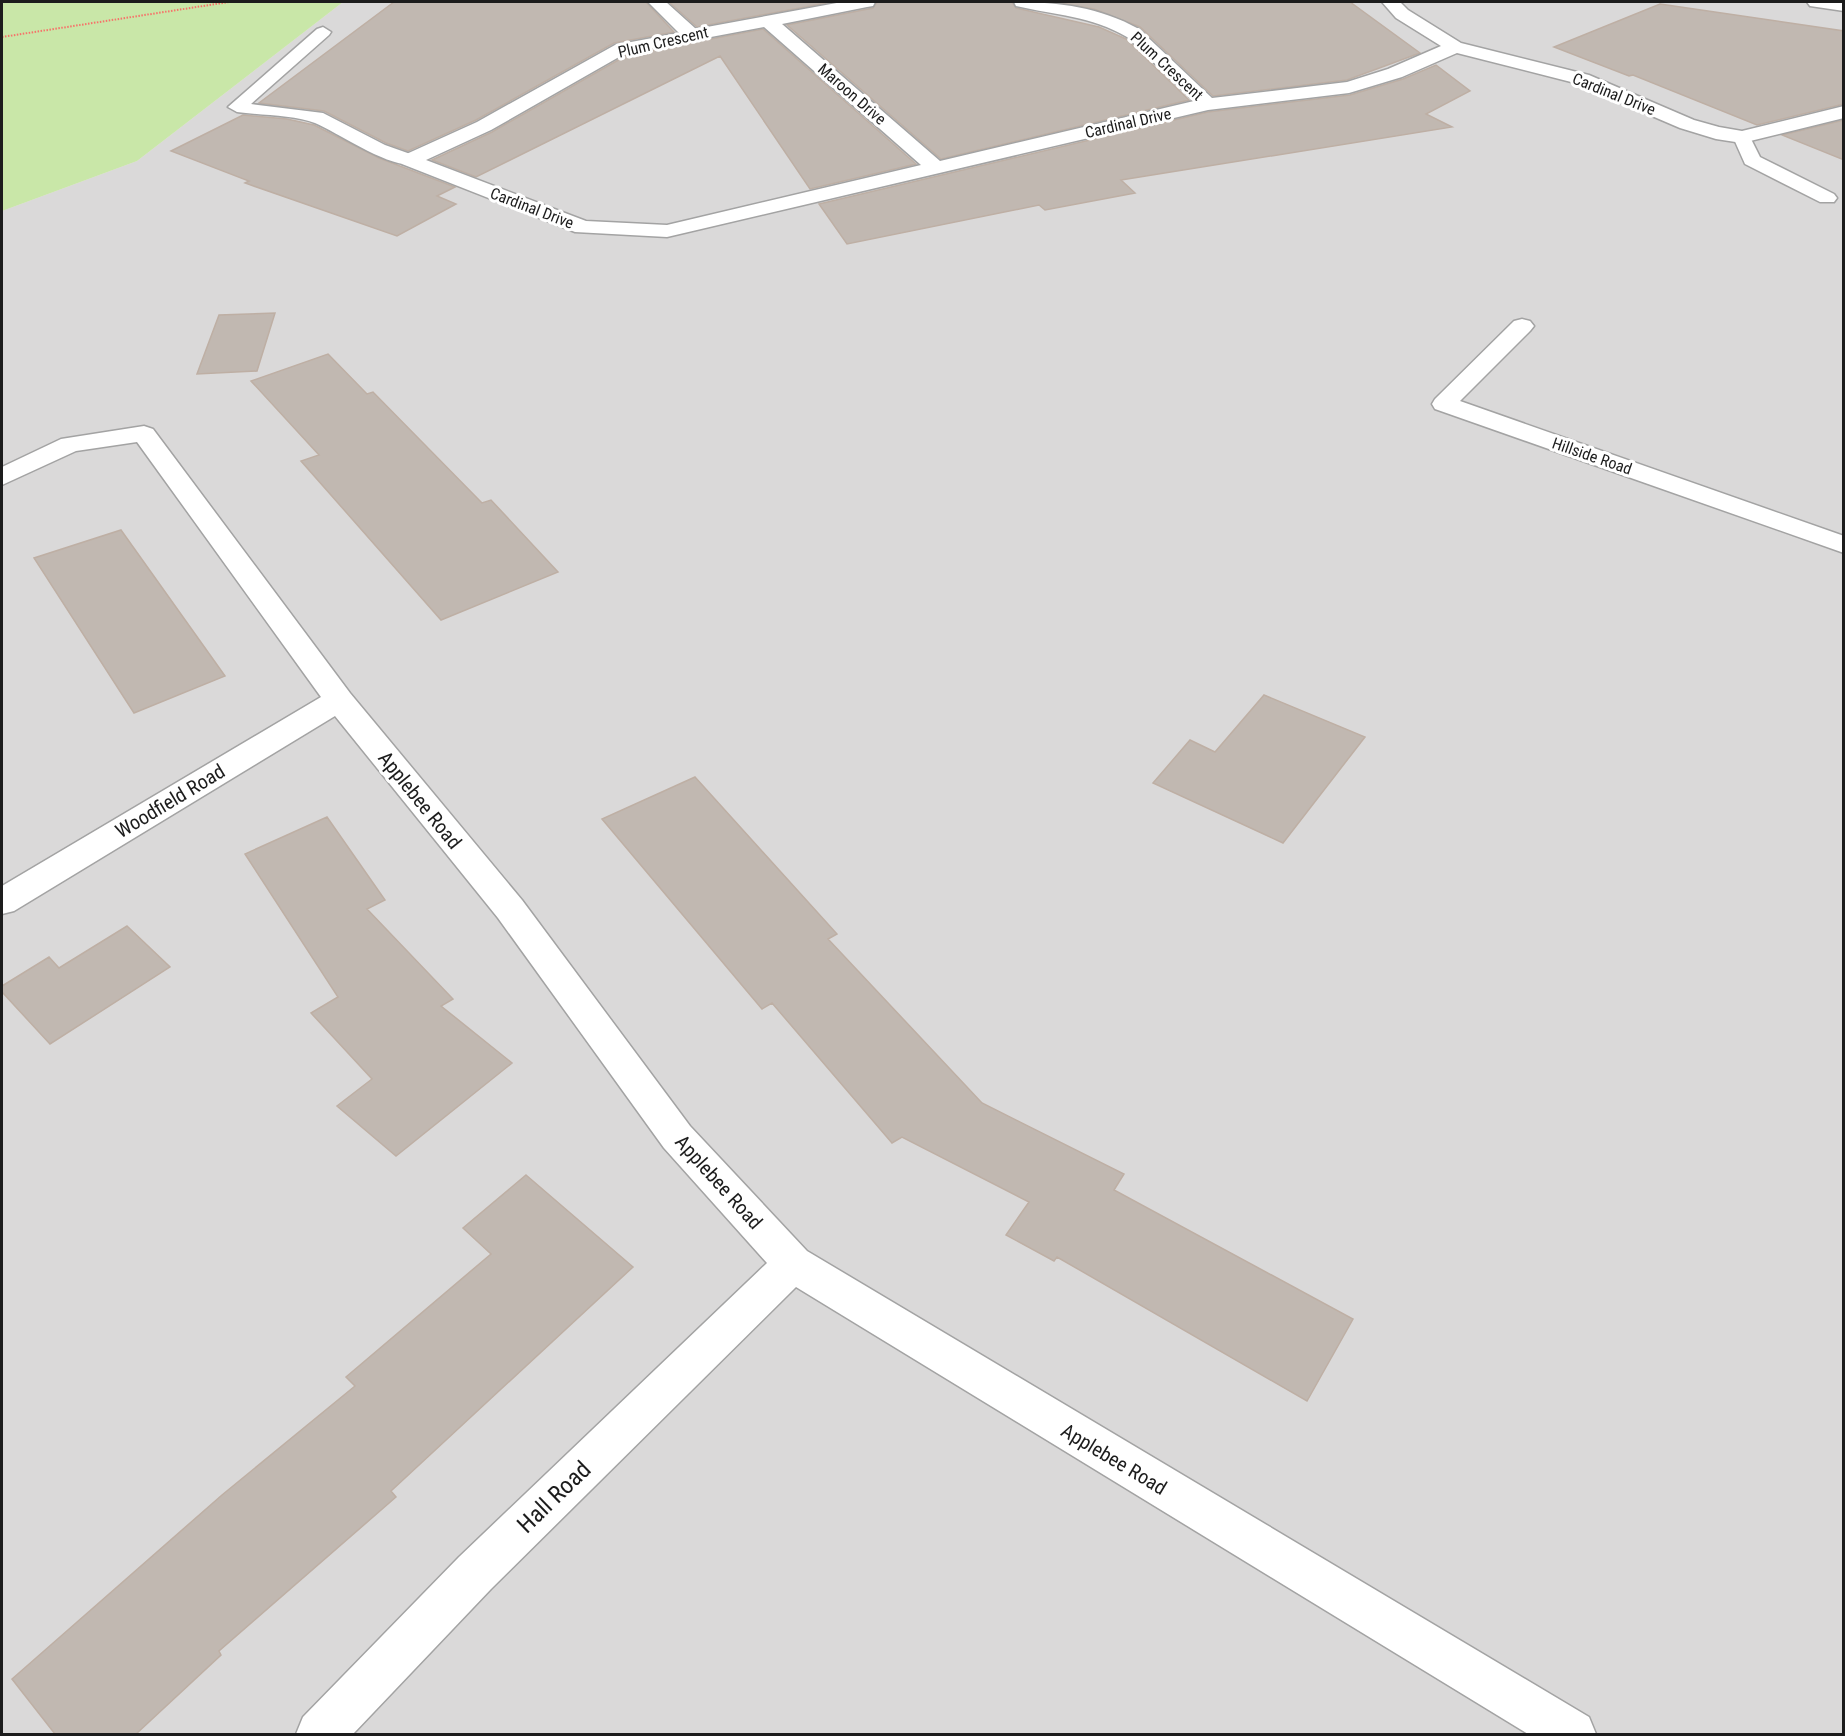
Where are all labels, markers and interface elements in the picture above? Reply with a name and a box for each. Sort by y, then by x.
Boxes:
street label: Plum Crescent [616,22,710,62]
street label: Plum Crescent [1127,28,1207,104]
street label: Maroon Drive [814,59,890,129]
street label: Cardinal Drive [1570,69,1658,119]
street label: Cardinal Drive [1083,104,1173,142]
street label: Cardinal Drive [488,183,576,233]
street label: Hillside Road [1550,433,1634,479]
street label: Applebee Road [373,746,467,854]
street label: Woodfield Road [111,759,229,843]
street label: Applebee Road [670,1130,768,1234]
street label: Applebee Road [1057,1418,1171,1500]
street label: Hall Road [512,1455,596,1539]

